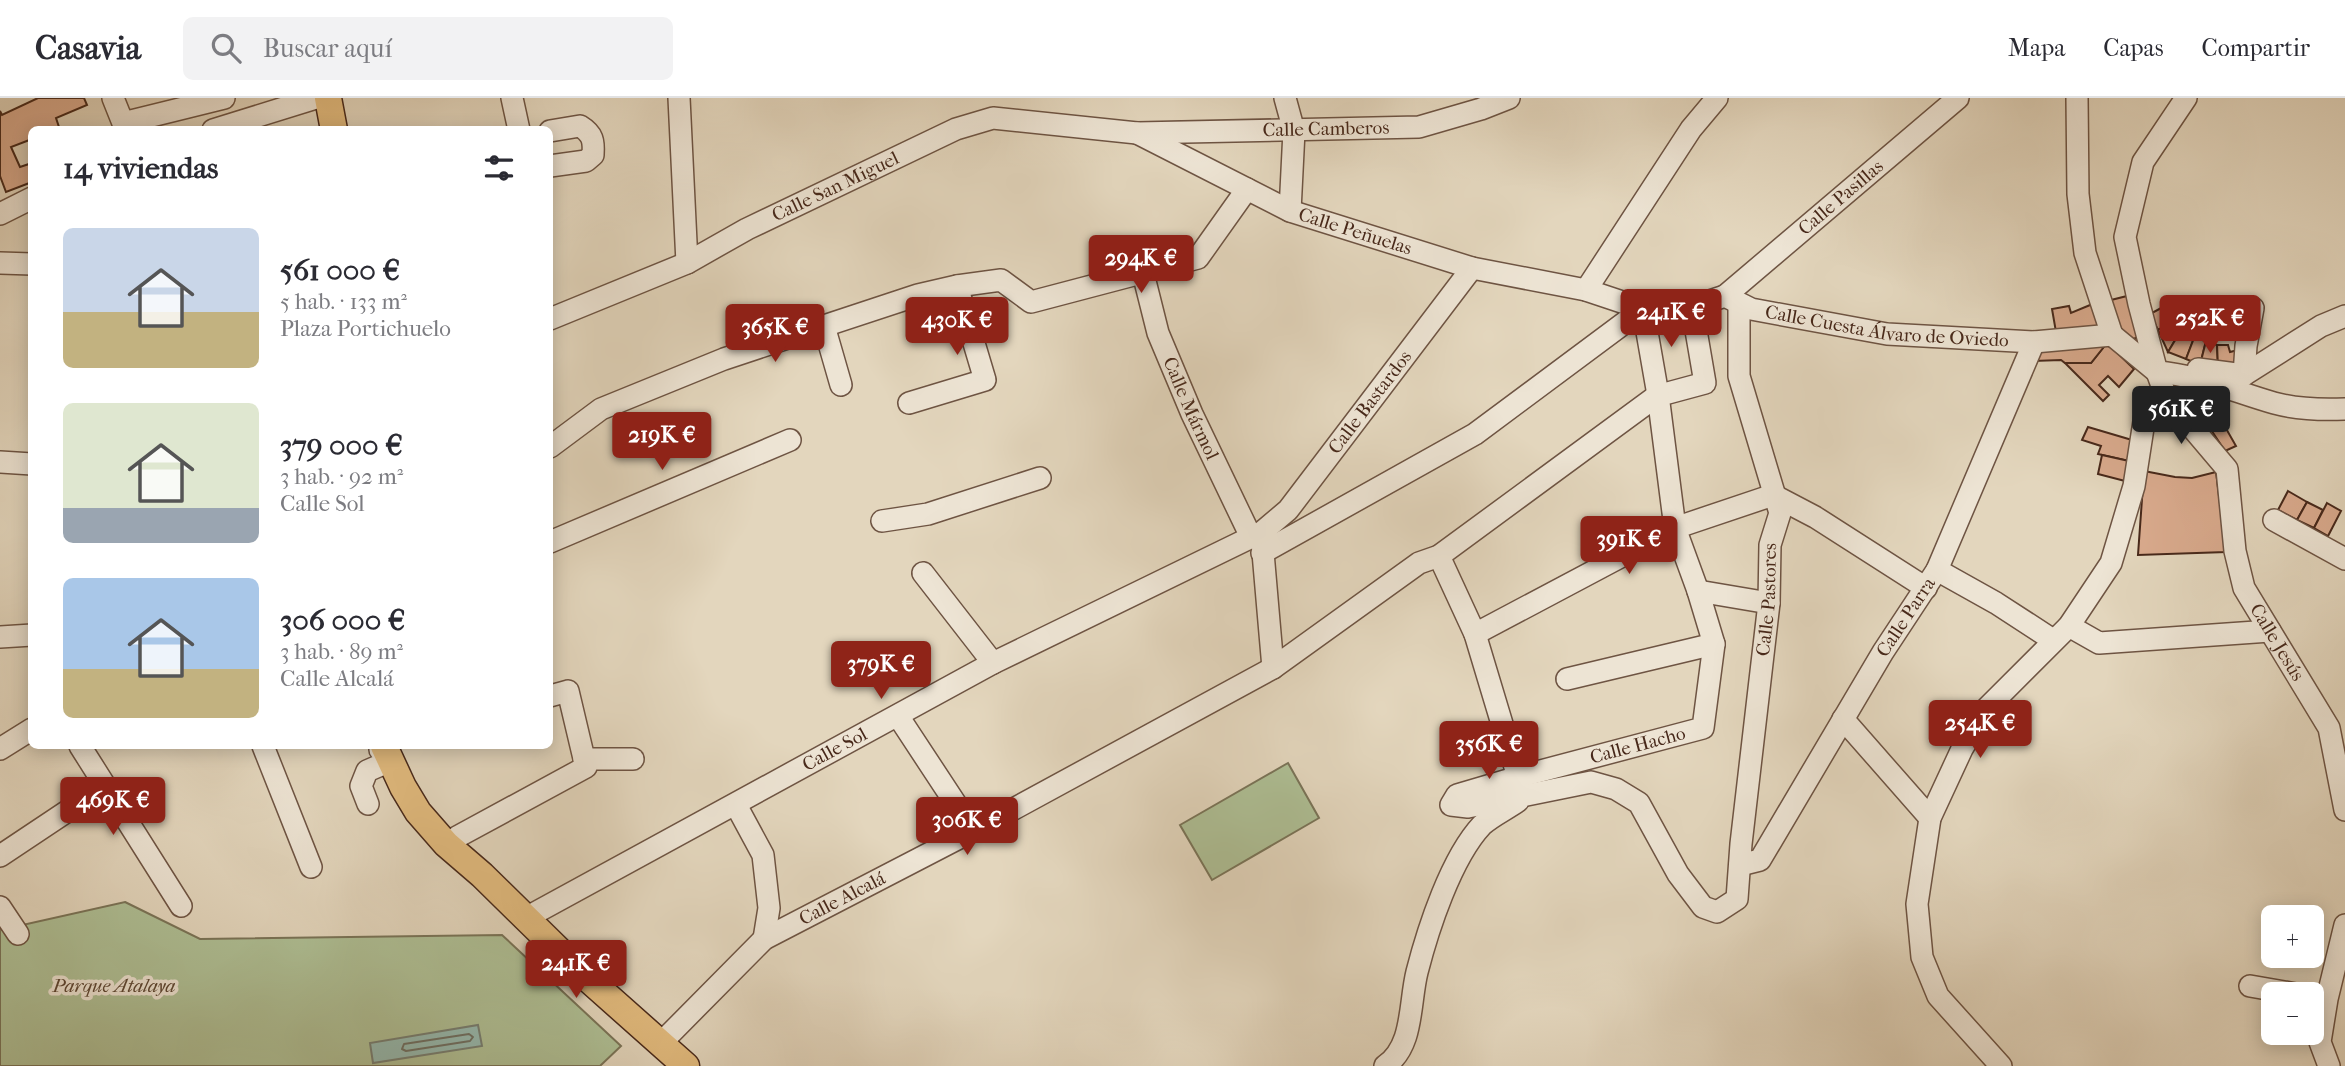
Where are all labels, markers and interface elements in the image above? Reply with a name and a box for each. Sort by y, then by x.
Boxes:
search box [183,17,673,80]
text: Casavia [35,29,141,68]
icon: search [207,29,245,67]
text: Buscar aquí [263,33,392,64]
text: Mapa [2008,34,2065,62]
text: Capas [2103,34,2164,62]
text: Compartir [2202,34,2310,62]
street label: Calle Camberos [1262,117,1390,141]
street label: Calle San Miguel [769,147,902,226]
icon: filters [480,149,518,187]
text: 14 viviendas [63,151,218,186]
street label: Calle Pasillas [1794,155,1888,240]
street label: Calle Peñuelas [1296,203,1415,260]
pin: 294K € [1084,236,1198,295]
text: 294K € [1105,244,1177,271]
text: 561 000 € [280,253,400,288]
icon: home [119,256,203,340]
text: 5 hab. · 133 m² [280,288,407,315]
pin: 241K € [1614,289,1728,349]
pin: 252K € [2153,296,2267,355]
pin: 430K € [900,298,1014,357]
text: 241K € [1637,298,1705,325]
street label: Calle Cuesta Álvaro de Oviedo [1763,301,2010,352]
pin: 365K € [718,304,832,364]
text: 252K € [2176,304,2244,331]
text: 430K € [921,306,993,333]
text: 365K € [741,313,809,340]
text: Plaza Portichuelo [280,315,451,342]
street label: Calle Bastardos [1324,346,1416,458]
street label: Calle Mármol [1158,354,1223,463]
pin: 561K € [2124,386,2238,446]
text: 561K € [2148,395,2214,422]
pin: 219K € [605,412,719,472]
text: 219K € [628,421,696,448]
text: 379 000 € [280,428,403,463]
icon: home [119,431,203,515]
text: 3 hab. · 92 m² [280,463,403,490]
text: Calle Sol [280,490,365,517]
pin: 391K € [1572,517,1686,576]
text: 391K € [1596,525,1662,552]
street label: Calle Pastores [1752,543,1781,657]
street label: Calle Parra [1872,573,1940,661]
street label: Calle Jesús [2245,600,2309,685]
text: 306 000 € [280,603,405,638]
icon: home [119,606,203,690]
text: 3 hab. · 89 m² [280,638,403,665]
pin: 379K € [824,642,938,701]
text: 379K € [847,650,915,677]
text: Calle Alcalá [280,665,394,692]
pin: 254K € [1923,700,2037,760]
text: 254K € [1945,709,2015,736]
pin: 356K € [1432,722,1546,781]
street label: Calle Hacho [1588,722,1688,768]
street label: Calle Sol [799,723,871,776]
text: 356K € [1455,730,1523,757]
pin: 469K € [56,778,170,837]
text: 469K € [76,786,150,813]
pin: 306K € [910,798,1024,857]
text: 306K € [932,806,1002,833]
street label: Calle Alcalá [795,867,889,930]
map controls [2261,905,2324,1045]
button: + [2261,905,2324,968]
pin: 241K € [519,940,633,1000]
text: 241K € [542,949,610,976]
park label: Parque Atalaya [52,975,176,997]
button: − [2261,982,2324,1045]

